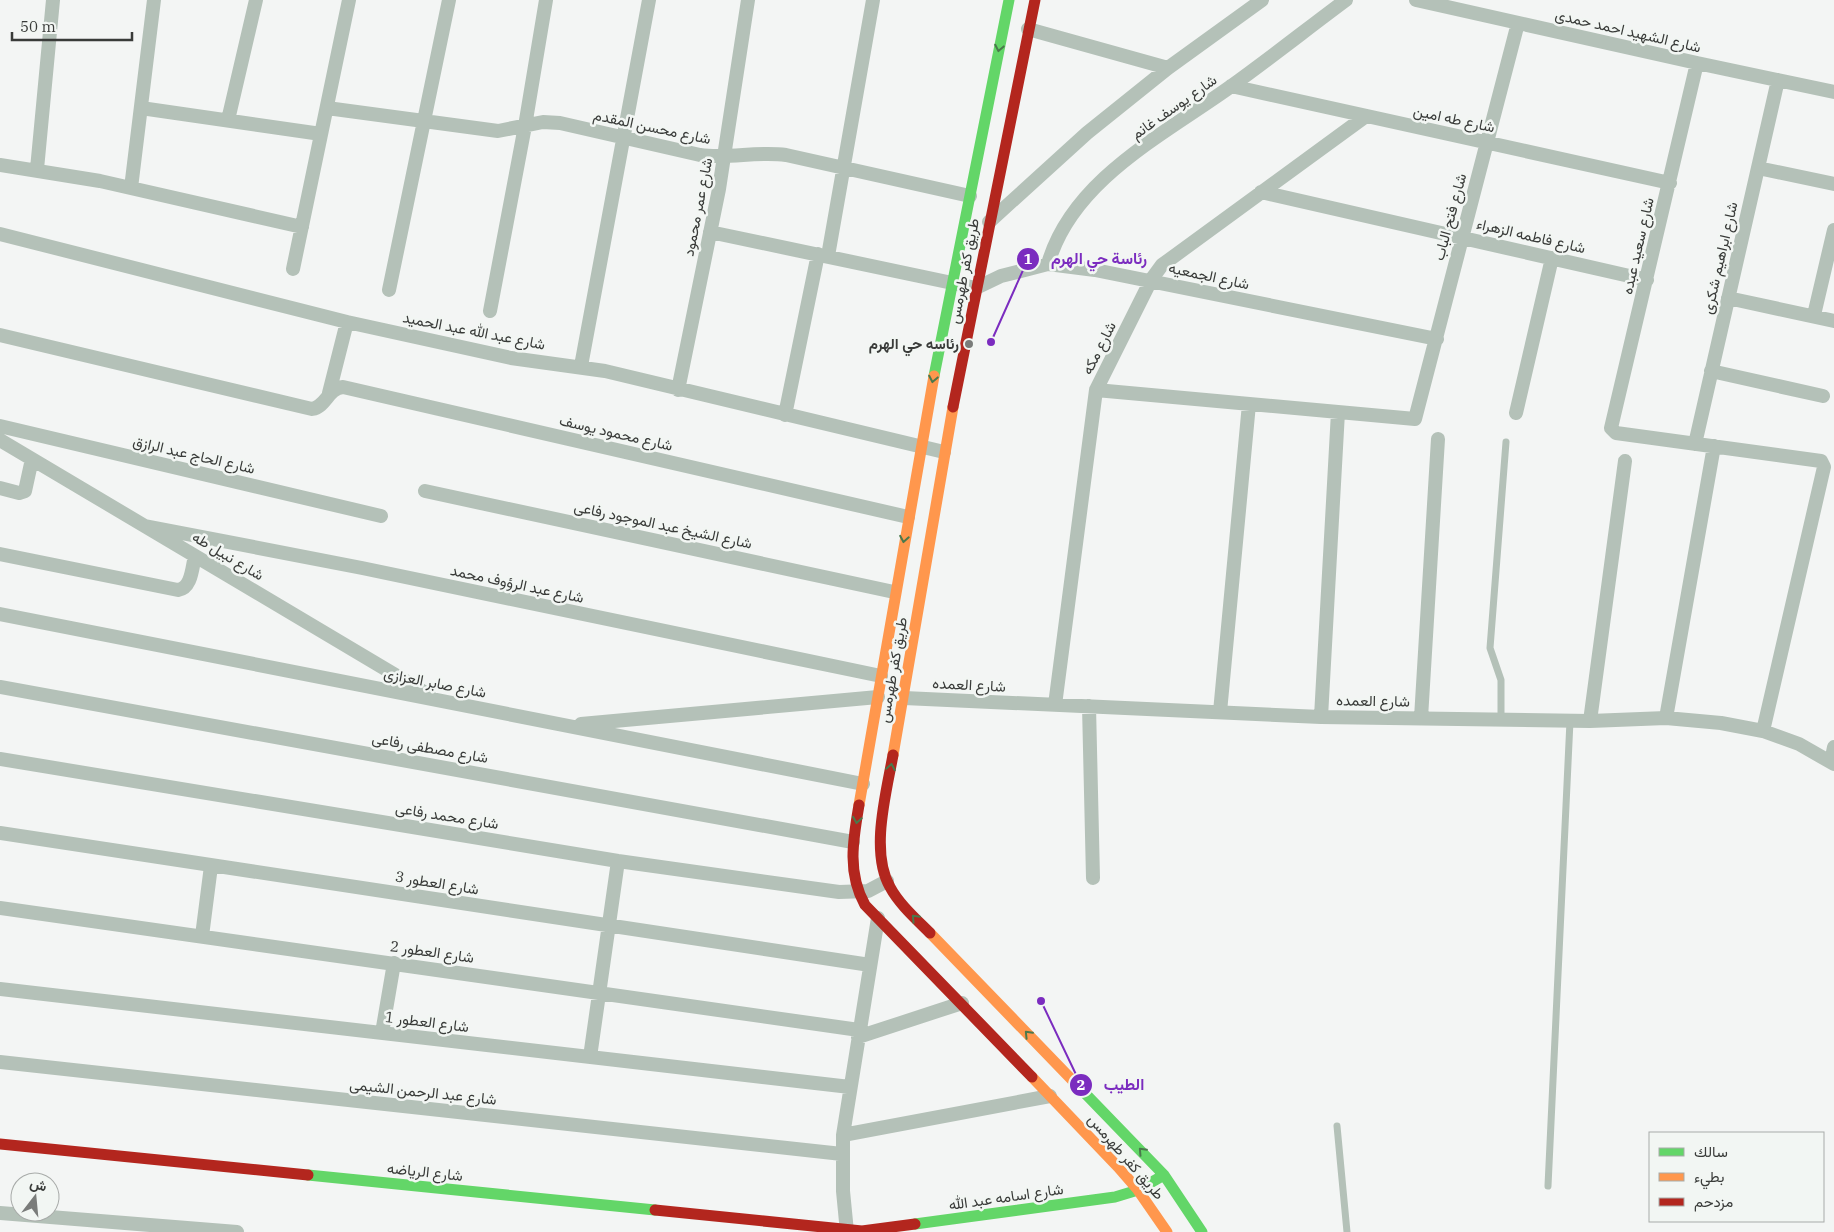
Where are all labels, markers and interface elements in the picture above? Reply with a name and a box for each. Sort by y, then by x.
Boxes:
street label: شارع الشهيد احمد حمدى [1553,4,1703,59]
scale bar [12,10,132,42]
text: 50 m [20,17,56,36]
one-way arrow [994,43,1005,52]
street label: شارع يوسف غانم [1127,70,1222,145]
street label: شارع طه امين [1411,101,1497,138]
street label: شارع محسن المقدم [591,105,713,150]
street label: شارع عمر محمود [679,156,718,258]
street label: شارع فتح الباب [1429,171,1472,263]
street label: شارع سعيد عبده [1617,195,1660,297]
street label: شارع ابراهيم شكرى [1697,200,1744,316]
street label: شارع فاطمه الزهراء [1474,214,1588,259]
street label: طريق كفر طهرمس [944,216,984,325]
callout: رئاسة حي الهرم [1015,243,1157,274]
text: رئاسة حي الهرم [1051,248,1147,272]
text: 1 [1023,249,1033,268]
street label: شارع الجمعيه [1167,258,1251,295]
street label: شارع عبد الله عبد الحميد [401,307,547,356]
street label: شارع مكه [1077,318,1122,378]
place label: رئاسه حي الهرم [869,334,959,357]
marker: رئاسه حي الهرم [963,338,975,350]
one-way arrow [929,374,939,383]
street label: شارع محمود يوسف [557,410,675,457]
street label: شارع الحاج عبد الرازق [131,431,257,480]
street label: شارع الشيخ عبد الموجود رفاعى [572,496,754,555]
street label: شارع نبيل طه [188,527,268,586]
one-way arrow [899,534,909,543]
street label: شارع عبد الرؤوف محمد [448,560,586,609]
street label: طريق كفر طهرمس [874,615,912,724]
street label: شارع صابر العزازى [382,663,488,704]
street label: شارع العمده [932,673,1006,698]
street label: شارع العمده [1336,690,1410,713]
street label: شارع مصطفى رفاعى [370,728,490,769]
one-way arrow [886,763,896,772]
street label: شارع محمد رفاعى [394,798,500,835]
one-way arrow [852,815,862,824]
street label: شارع العطور 3 [394,867,480,900]
one-way arrow [912,914,921,923]
street label: شارع العطور 2 [389,936,475,969]
street label: شارع العطور 1 [384,1007,470,1038]
one-way arrow [1025,1031,1034,1040]
callout: الطيب [1069,1069,1154,1100]
street label: شارع عبد الرحمن الشيمى [348,1074,498,1111]
text: الطيب [1104,1074,1144,1094]
text: 2 [1076,1075,1086,1094]
street label: طريق كفر طهرمس [1083,1110,1169,1204]
legend [1649,1132,1824,1222]
text: سالك [1694,1142,1728,1161]
one-way arrow [1138,1147,1147,1156]
street label: شارع الرياضه [386,1158,464,1187]
text: بطيء [1694,1167,1724,1190]
north arrow [10,1172,60,1222]
text: ش [28,1174,49,1196]
street label: شارع اسامه عبد الله [947,1179,1065,1216]
text: مزدحم [1694,1192,1733,1212]

